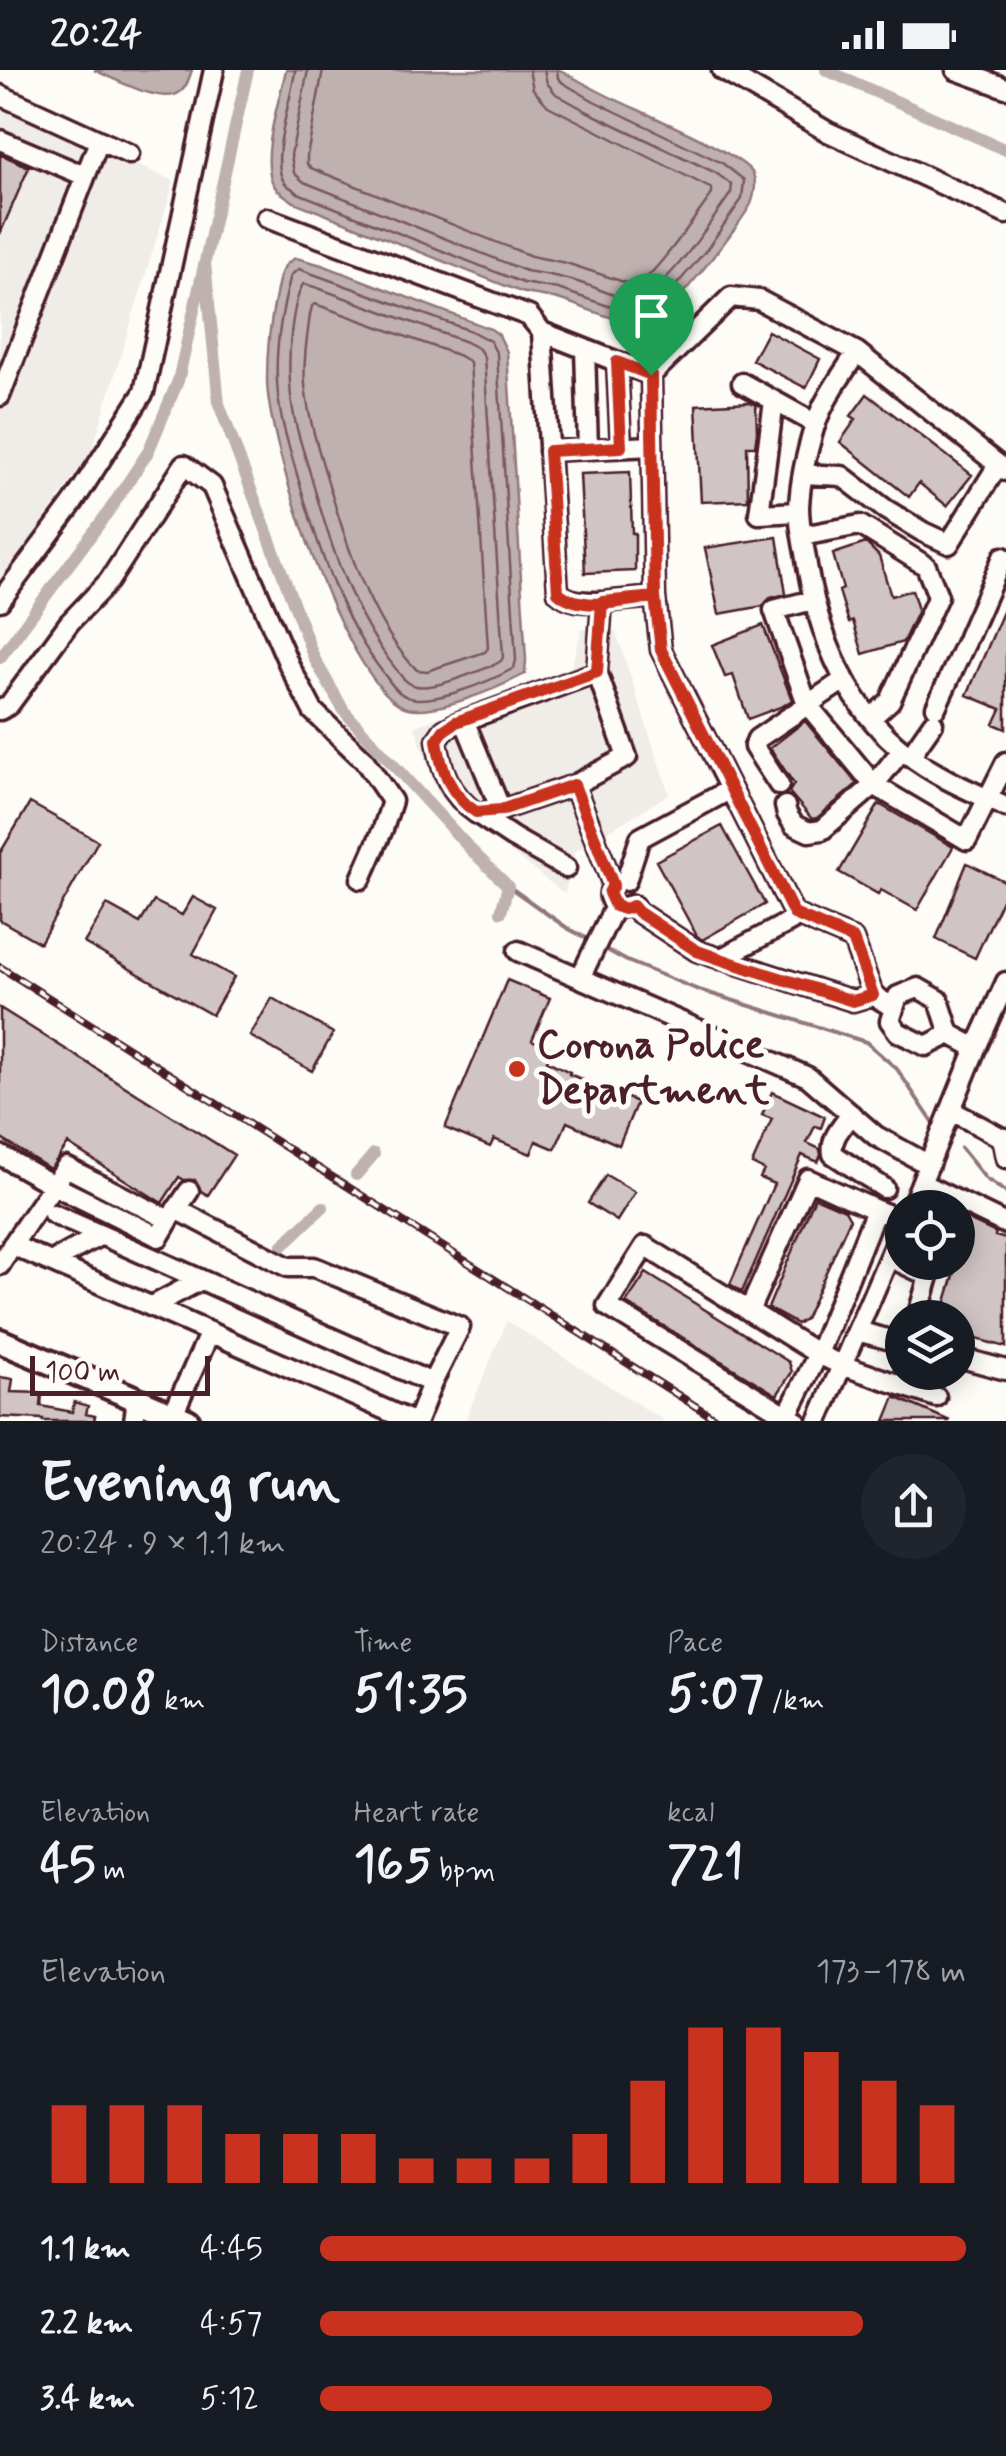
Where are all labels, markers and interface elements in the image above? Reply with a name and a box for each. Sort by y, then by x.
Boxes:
text: 20:24 [50,11,142,60]
pin [609,273,694,376]
icon: arrive [624,288,679,343]
place label: Corona Police Department [537,1020,770,1118]
marker: Corona Police Department [506,1058,528,1080]
map controls [885,1190,975,1390]
button: locate [885,1190,975,1280]
button: layers [885,1300,975,1390]
scale bar [30,1351,210,1396]
text: 100 m [45,1355,120,1392]
text: Evening run [40,1449,340,1521]
button: share [861,1454,966,1559]
text: 20:24 · 9 × 1.1 km [40,1523,285,1565]
text: Distance [40,1625,138,1662]
text: Time [354,1625,412,1662]
text: Pace [667,1625,723,1662]
text: 10.08 [40,1662,157,1728]
text: 51:35 [354,1662,468,1728]
text: 5:07 [667,1662,764,1728]
text: km [157,1683,205,1720]
text: /km [764,1683,824,1720]
text: Elevation [40,1795,150,1832]
text: Heart rate [354,1795,479,1832]
text: kcal [667,1795,714,1832]
text: 45 [40,1832,96,1898]
text: 165 [354,1832,431,1898]
text: 721 [667,1832,744,1898]
text: m [96,1853,126,1890]
text: bpm [431,1853,495,1890]
text: Elevation [40,1951,166,1993]
text: 173–178 m [816,1951,966,1993]
text: 1.1 km [40,2228,131,2270]
text: 4:45 [200,2228,263,2270]
text: 2.2 km [40,2303,133,2345]
text: 4:57 [200,2303,262,2345]
text: 3.4 km [40,2378,135,2420]
text: 5:12 [200,2378,259,2420]

